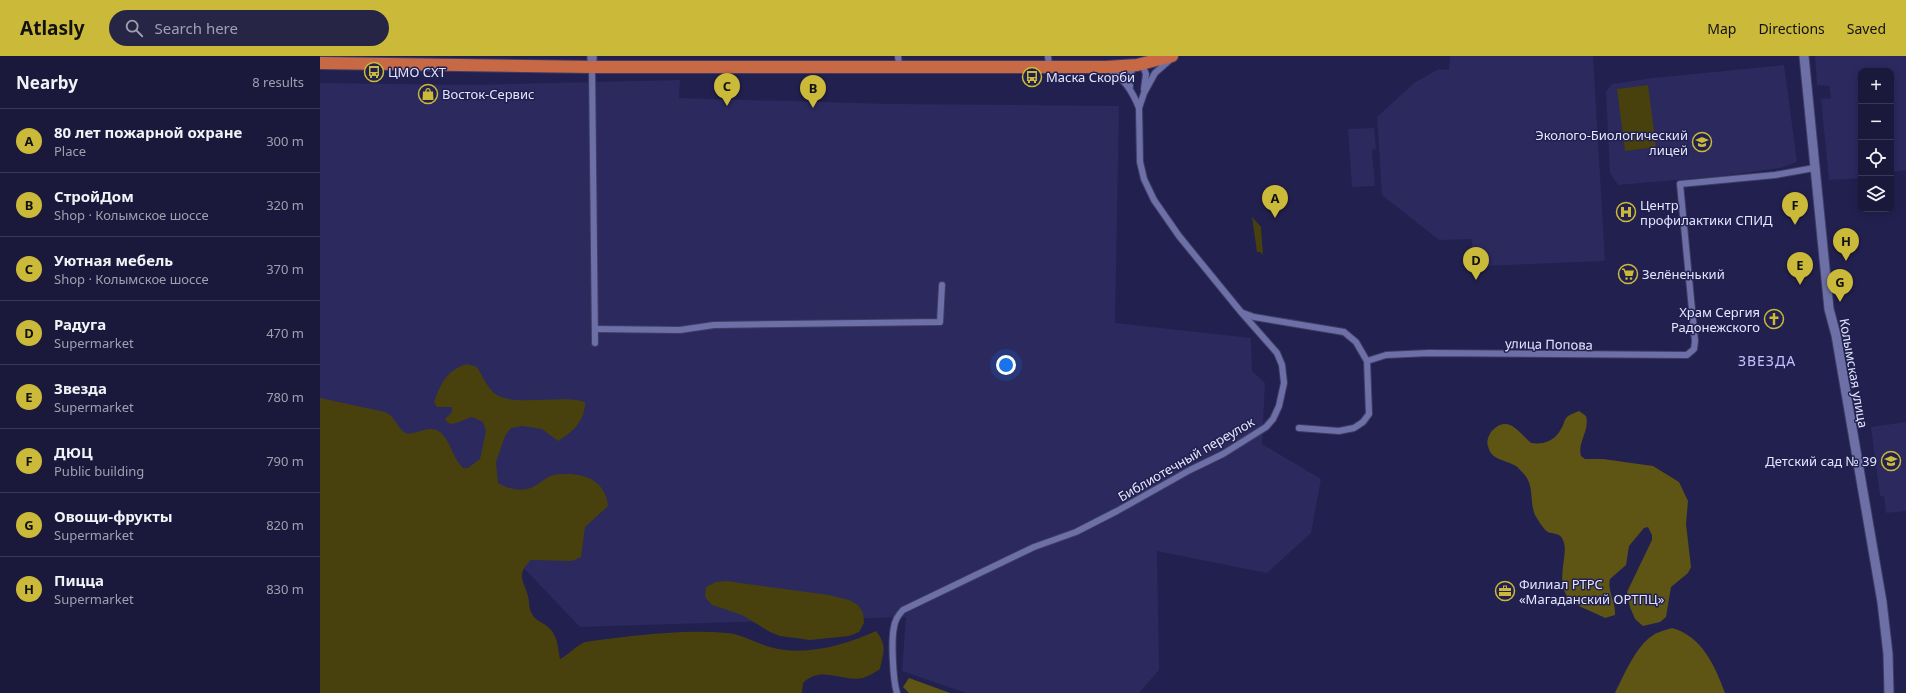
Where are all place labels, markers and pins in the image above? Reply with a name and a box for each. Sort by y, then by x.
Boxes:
bus stop icon: ЦМО СХТ [363,61,385,83]
place label: ЦМО СХТ [388,63,447,81]
bus stop icon: Маска Скорби [1021,66,1043,88]
place label: Маска Скорби [1046,68,1135,86]
pin: C [714,73,740,106]
pin: B [800,75,826,108]
shop icon: Восток-Сервис [417,83,439,105]
place label: Восток-Сервис [442,85,534,103]
place label: Эколого-Биологический лицей [1535,126,1688,159]
school or university icon: Эколого-Биологический лицей [1691,131,1713,153]
pin: A [1262,185,1288,218]
pin: F [1782,192,1808,225]
place label: Центр профилактики СПИД [1640,196,1773,229]
hospital icon: Центр профилактики СПИД [1615,201,1637,223]
pin: H [1833,228,1859,261]
pin: D [1463,247,1489,280]
pin: E [1787,252,1813,285]
supermarket icon: Зелёненький [1617,263,1639,285]
place label: Зелёненький [1642,265,1725,283]
pin: G [1827,269,1853,302]
place label: Храм Сергия Радонежского [1671,303,1760,336]
church icon: Храм Сергия Радонежского [1763,308,1785,330]
school or university icon: Детский сад № 39 [1880,450,1902,472]
place label: Детский сад № 39 [1765,452,1877,470]
place label: Филиал РТРС «Магаданский ОРТПЦ» [1519,575,1665,608]
office icon: Филиал РТРС «Магаданский ОРТПЦ» [1494,580,1516,602]

